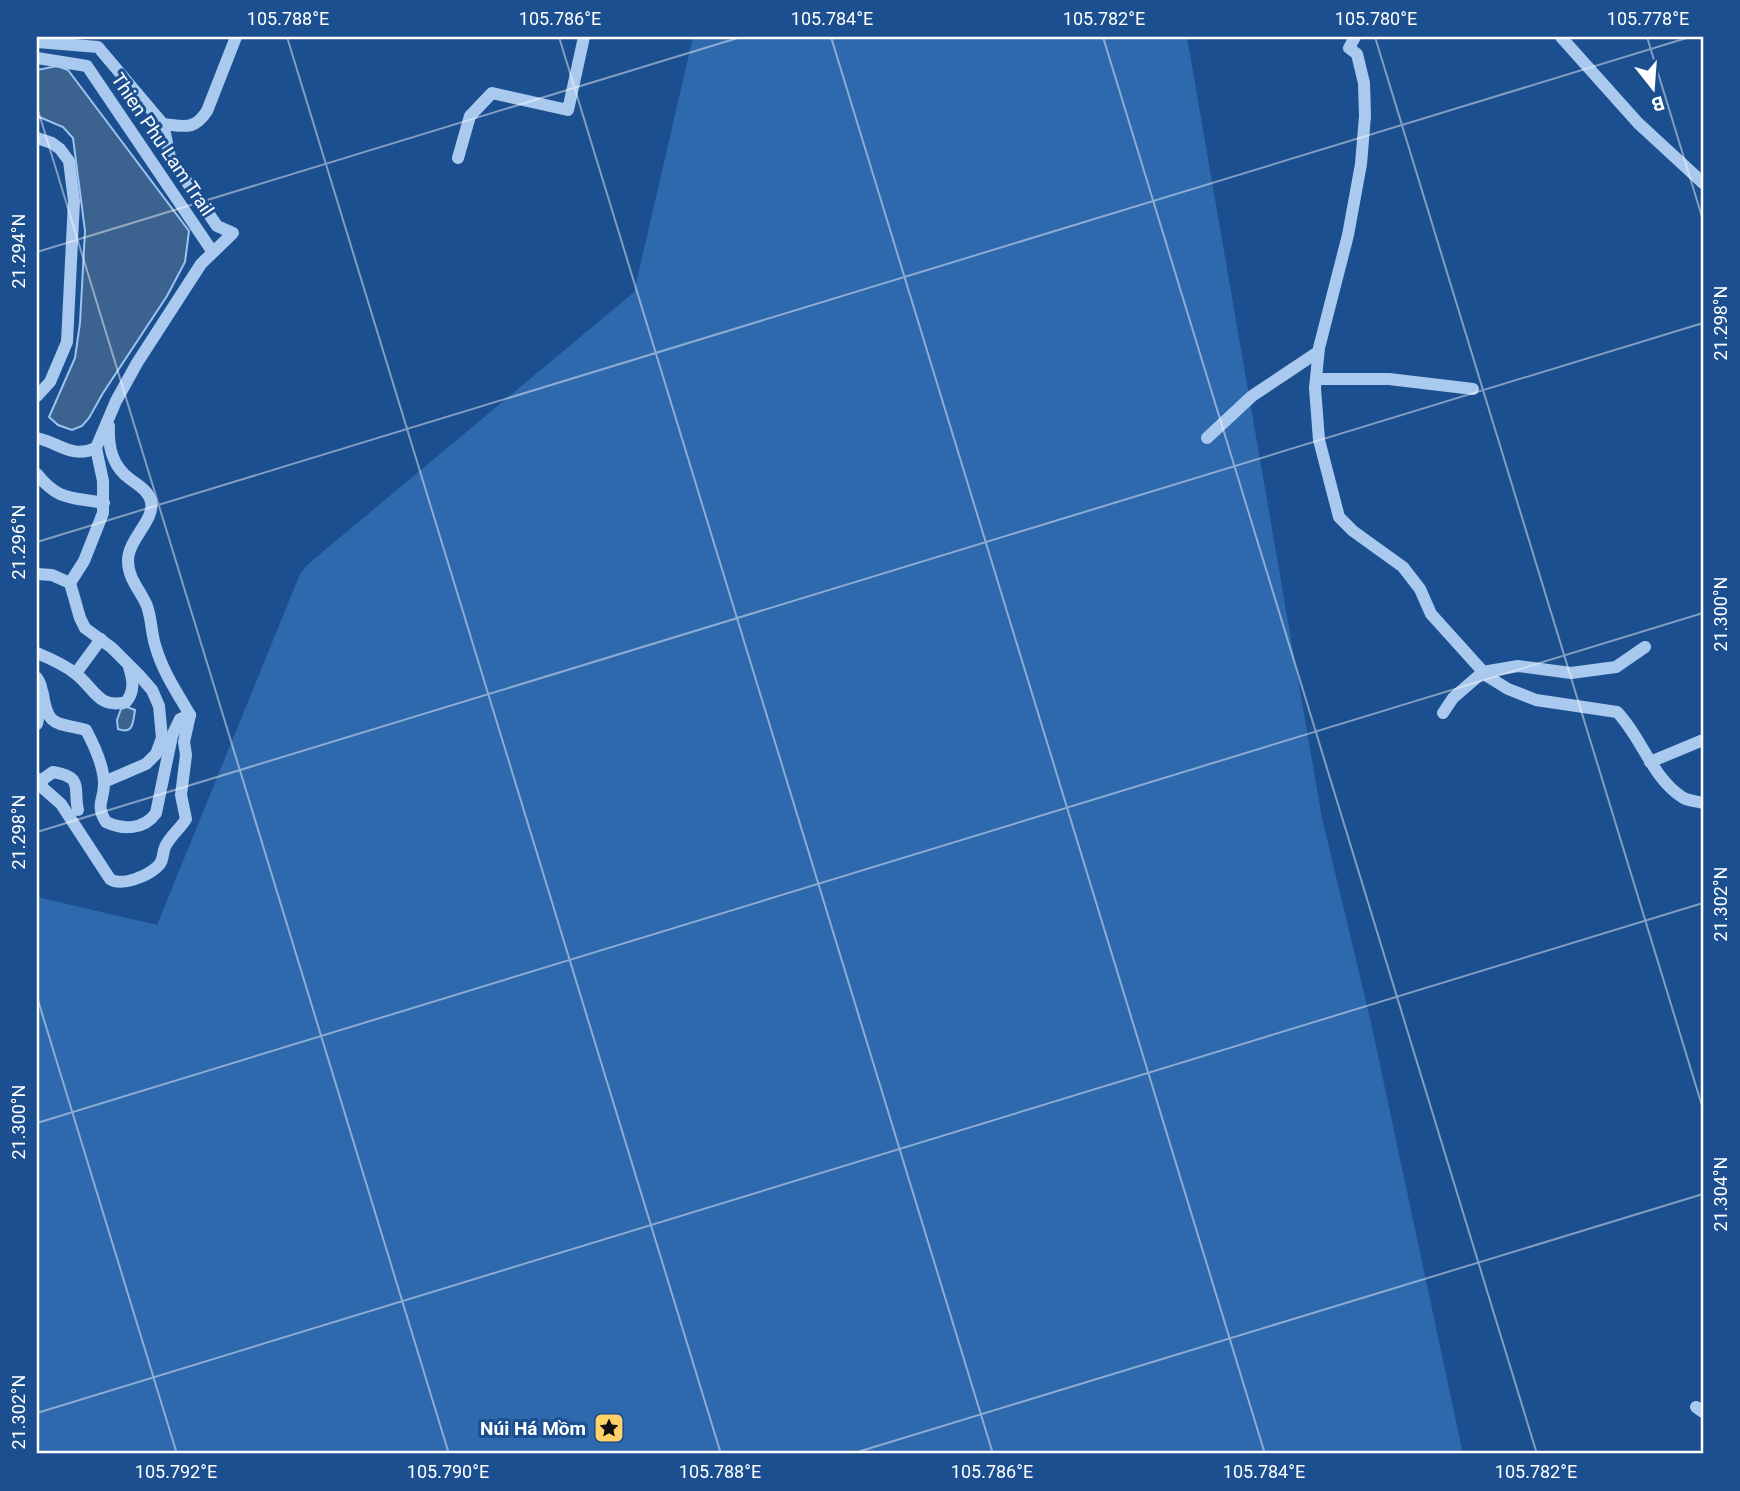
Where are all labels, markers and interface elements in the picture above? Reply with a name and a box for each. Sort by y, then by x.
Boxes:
text: 105.788°E [247,8,329,29]
text: 105.786°E [519,8,601,29]
text: 105.784°E [791,8,873,29]
text: 105.782°E [1063,8,1145,29]
text: 105.780°E [1335,8,1417,29]
text: 105.778°E [1607,8,1689,29]
north arrow [1618,52,1688,122]
street label: Thien Phu Lam Trail [106,69,219,220]
text: B [1649,91,1667,117]
text: 21.294°N [8,214,29,288]
text: 21.298°N [1710,286,1731,360]
text: 21.296°N [8,505,29,579]
text: 21.300°N [1710,577,1731,651]
text: 21.298°N [8,795,29,869]
text: 21.302°N [1710,867,1731,941]
text: 21.300°N [8,1085,29,1159]
text: 21.304°N [1710,1157,1731,1231]
text: 21.302°N [8,1375,29,1449]
place icon: Núi Há Mồm [592,1411,626,1445]
place label: Núi Há Mồm [480,1417,586,1440]
text: 105.792°E [135,1461,217,1482]
text: 105.790°E [407,1461,489,1482]
text: 105.788°E [679,1461,761,1482]
text: 105.786°E [951,1461,1033,1482]
text: 105.784°E [1223,1461,1305,1482]
text: 105.782°E [1495,1461,1577,1482]

